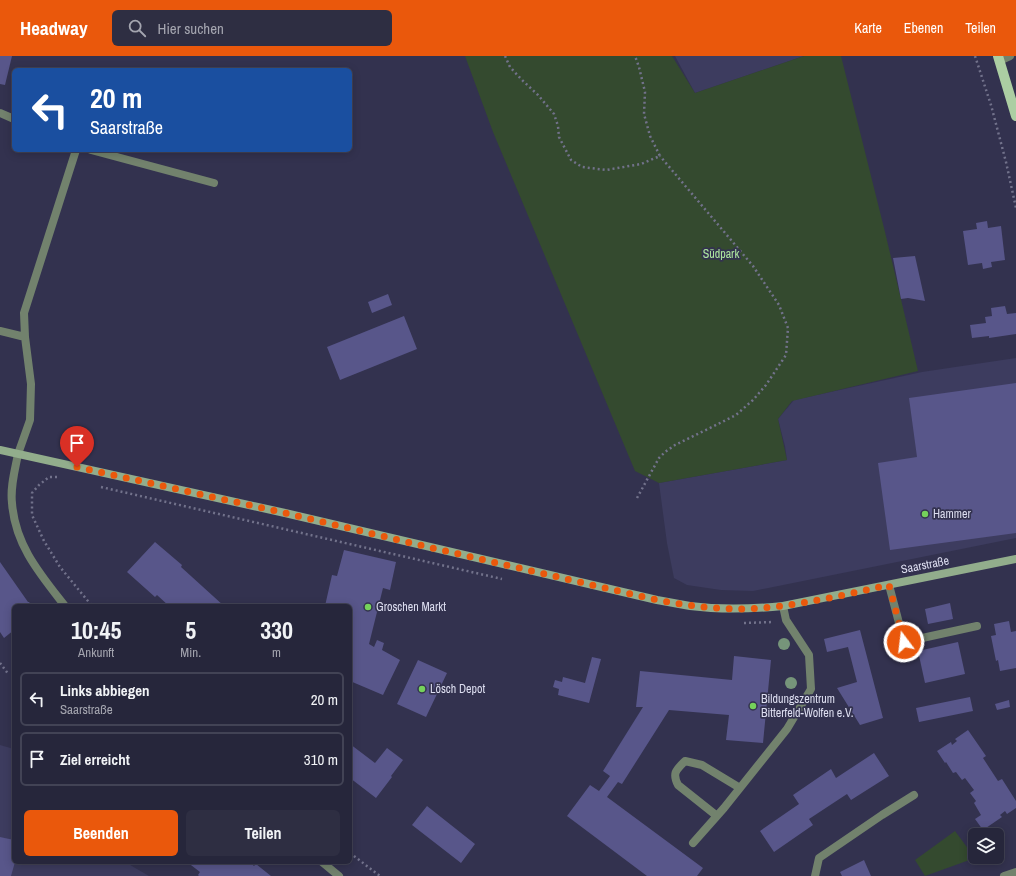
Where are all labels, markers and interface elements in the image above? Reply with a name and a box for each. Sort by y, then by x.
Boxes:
search box [112,10,392,46]
text: Headway [20,15,88,41]
icon: search [126,17,148,39]
text: Hier suchen [158,18,224,39]
text: Karte [854,19,882,37]
text: Ebenen [904,19,943,37]
text: Teilen [965,19,996,37]
text: 20 m [90,79,142,117]
icon: left [24,84,76,136]
text: Saarstraße [90,115,163,140]
park label: Südpark [703,246,739,262]
pin [60,426,94,467]
icon: arrive [66,432,88,454]
place label: Hammer [933,506,971,522]
marker: Hammer [920,509,930,519]
street label: Saarstraße [900,553,950,577]
place label: Groschen Markt [376,599,446,615]
marker: Groschen Markt [363,602,373,612]
text: 10:45 [71,614,121,646]
text: 5 [185,614,196,646]
text: 330 [260,614,293,646]
position arrow [883,621,925,663]
text: Ankunft [78,644,114,661]
text: Min. [180,644,201,661]
text: m [272,644,281,661]
text: Links abbiegen [60,680,150,701]
place label: Lösch Depot [430,681,486,697]
marker: Lösch Depot [417,684,427,694]
icon: left [26,688,48,710]
text: 20 m [311,689,338,710]
place label: Bildungszentrum Bitterfeld-Wolfen e.V. [761,691,853,721]
text: Saarstraße [60,701,113,718]
marker: Bildungszentrum Bitterfeld-Wolfen e.V. [748,701,758,711]
icon: arrive [26,748,48,770]
text: Ziel erreicht [60,749,130,770]
text: 310 m [304,749,338,770]
button: Beenden [24,810,178,856]
button: Teilen [186,810,340,856]
map controls [968,828,1004,864]
button: layers [968,828,1004,864]

